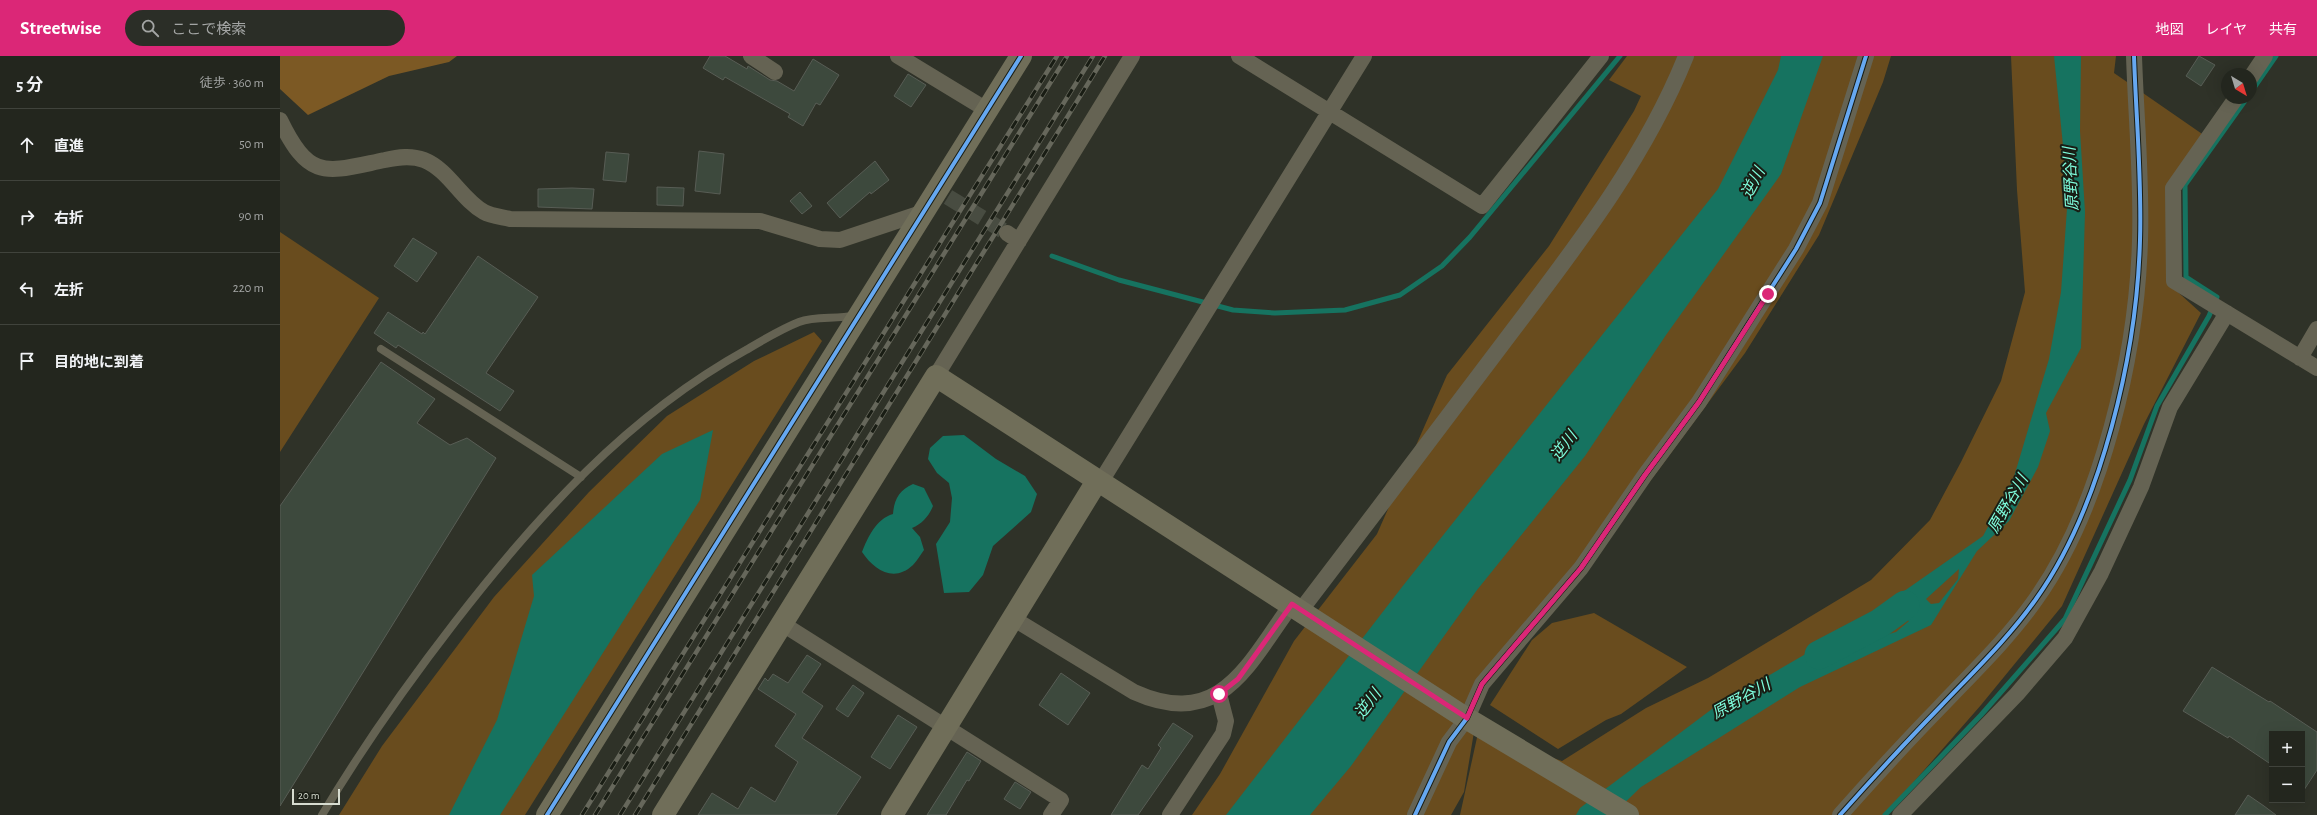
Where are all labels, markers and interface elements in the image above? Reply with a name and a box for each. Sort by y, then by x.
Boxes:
search box [125,10,405,46]
icon: search [139,17,161,39]
text: Streetwise [20,19,101,38]
text: ここで検索 [171,22,246,37]
text: 地図 [2155,23,2183,37]
text: レイヤ [2205,23,2247,37]
text: 共有 [2269,23,2297,37]
north arrow [2221,68,2257,104]
text: 5 分 [16,76,43,93]
text: 徒歩 · 360 m [200,77,264,90]
icon: ahead [16,134,38,156]
text: 50 m [239,138,264,151]
text: 直進 [54,139,84,154]
water label: 原野谷川 [2060,145,2081,211]
water label: 逆川 [1738,163,1769,201]
icon: right [16,206,38,228]
text: 90 m [238,210,264,223]
text: 右折 [54,211,84,226]
icon: left [16,278,38,300]
text: 220 m [233,282,264,295]
text: 左折 [54,283,84,298]
route end [1759,285,1777,303]
icon: arrive [16,350,38,372]
text: 目的地に到着 [54,355,144,370]
water label: 逆川 [1547,426,1581,464]
water label: 原野谷川 [1984,470,2032,536]
water label: 原野谷川 [1709,675,1775,722]
water label: 逆川 [1351,684,1385,722]
route start [1210,685,1228,703]
map controls [2269,731,2305,803]
button: + [2269,731,2305,767]
button: − [2269,767,2305,803]
scale bar [292,787,340,806]
text: 20 m [298,790,319,801]

